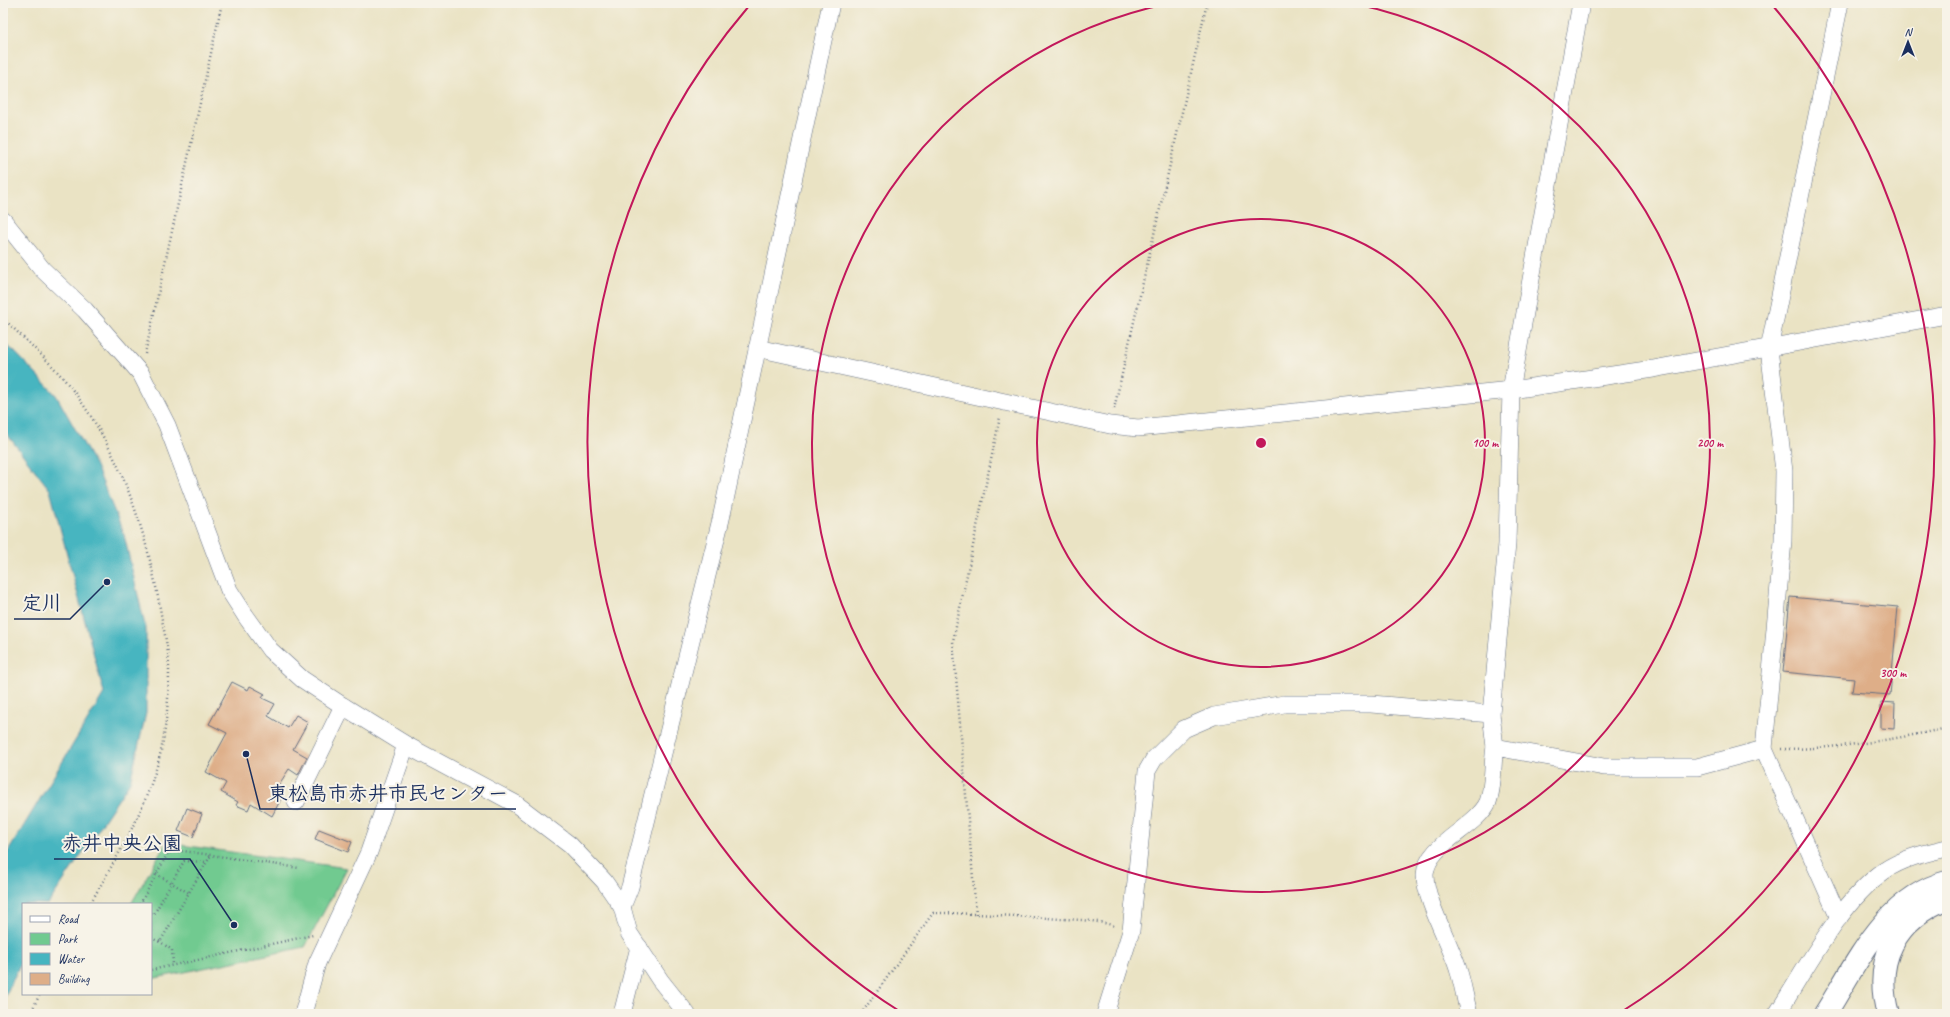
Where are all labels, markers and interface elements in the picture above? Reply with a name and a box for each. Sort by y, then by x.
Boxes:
north arrow [1888,22,1928,62]
text: N [1905,25,1914,39]
text: 100 m [1472,435,1499,451]
text: 200 m [1697,435,1724,451]
centre of rings [1254,436,1268,450]
callout: 定川 [14,587,70,619]
text: 定川 [22,591,62,616]
text: 300 m [1880,665,1907,681]
callout: 東松島市赤井市民センター [260,777,516,809]
text: 東松島市赤井市民センター [268,781,508,806]
callout: 赤井中央公園 [54,827,190,859]
text: 赤井中央公園 [62,831,182,856]
legend [22,903,152,995]
text: Road [58,911,80,927]
text: Park [58,931,79,947]
text: Water [58,951,86,967]
text: Building [58,971,90,987]

